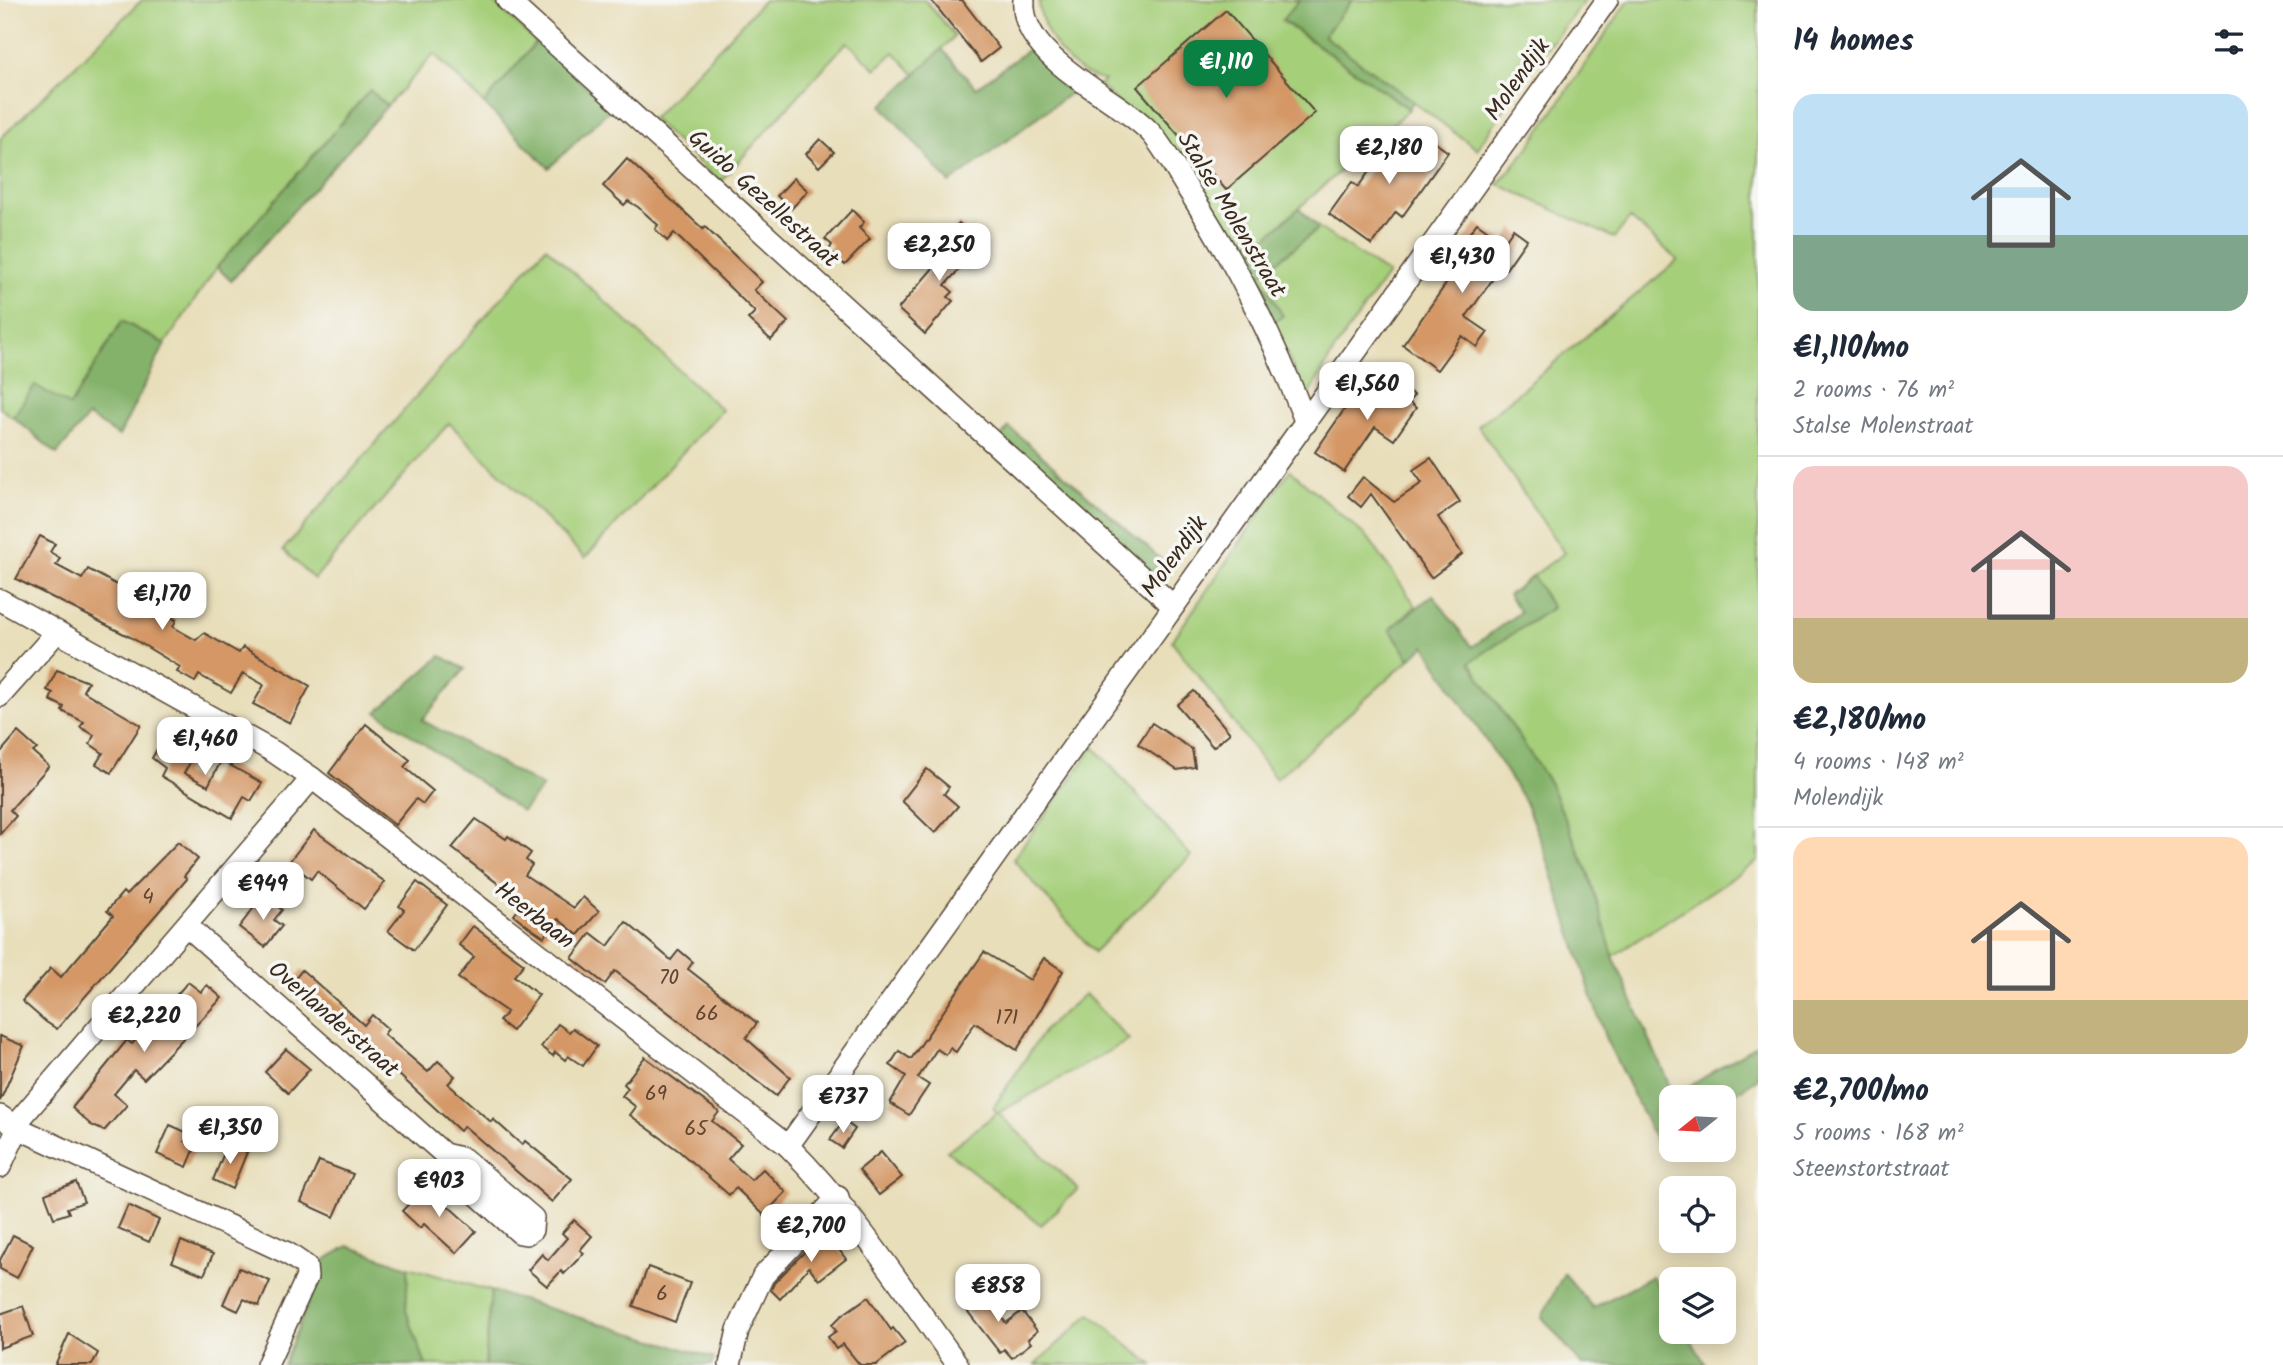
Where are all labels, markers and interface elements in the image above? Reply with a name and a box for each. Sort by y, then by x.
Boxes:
text: 14 homes [1793,18,1914,66]
icon: filters [2210,23,2248,61]
street label: Molendijk [1475,30,1561,130]
pin: €1,110 [1169,41,1283,100]
text: €1,110 [1199,45,1253,81]
street label: Guido Gezellestraat [678,120,848,279]
street label: Stalse Molenstraat [1166,124,1297,306]
pin: €2,180 [1332,127,1446,186]
text: €2,180 [1356,131,1422,167]
icon: home [1958,140,2084,266]
pin: €2,250 [882,224,996,283]
text: €2,250 [904,228,974,264]
pin: €1,430 [1405,236,1519,295]
text: €1,430 [1430,240,1494,276]
text: €1,110/mo [1793,325,1909,373]
pin: €1,560 [1310,362,1424,422]
text: €1,560 [1335,367,1399,403]
text: 2 rooms · 76 m² [1793,373,1954,409]
text: Stalse Molenstraat [1793,409,1974,445]
street label: Molendijk [1132,507,1219,607]
icon: home [1958,512,2084,638]
pin: €1,170 [105,572,219,632]
text: €1,170 [133,577,191,613]
text: €2,180/mo [1793,697,1926,745]
pin: €1,460 [148,718,262,777]
text: €1,460 [173,722,237,758]
text: 4 rooms · 148 m² [1793,745,1964,781]
text: Molendijk [1793,781,1883,817]
pin: €949 [222,862,304,922]
text: €949 [238,867,288,903]
street label: Heerbaan [485,872,583,960]
house number: 4 [142,881,154,914]
icon: home [1958,883,2084,1009]
street label: Overlanderstraat [259,952,408,1089]
house number: 70 [659,962,679,995]
pin: €2,220 [87,995,201,1054]
house number: 66 [695,998,719,1031]
text: €2,220 [108,999,180,1035]
house number: 171 [996,1002,1018,1035]
text: €2,700/mo [1793,1068,1929,1116]
pin: €737 [802,1076,884,1135]
house number: 69 [645,1078,667,1111]
text: €737 [819,1080,867,1116]
north arrow [1659,1085,1736,1162]
map controls [1659,1085,1736,1344]
pin: €1,350 [173,1106,287,1166]
text: €1,350 [198,1111,262,1147]
house number: 65 [685,1113,709,1146]
text: 5 rooms · 168 m² [1793,1116,1964,1152]
text: Steenstortstraat [1793,1152,1950,1188]
pin: €903 [398,1160,480,1219]
text: €903 [414,1164,464,1200]
button: locate [1659,1176,1736,1253]
pin: €2,700 [754,1204,868,1264]
text: €2,700 [777,1209,845,1245]
pin: €858 [957,1264,1039,1324]
button: layers [1659,1267,1736,1344]
text: €858 [971,1269,1025,1305]
house number: 6 [656,1278,668,1311]

